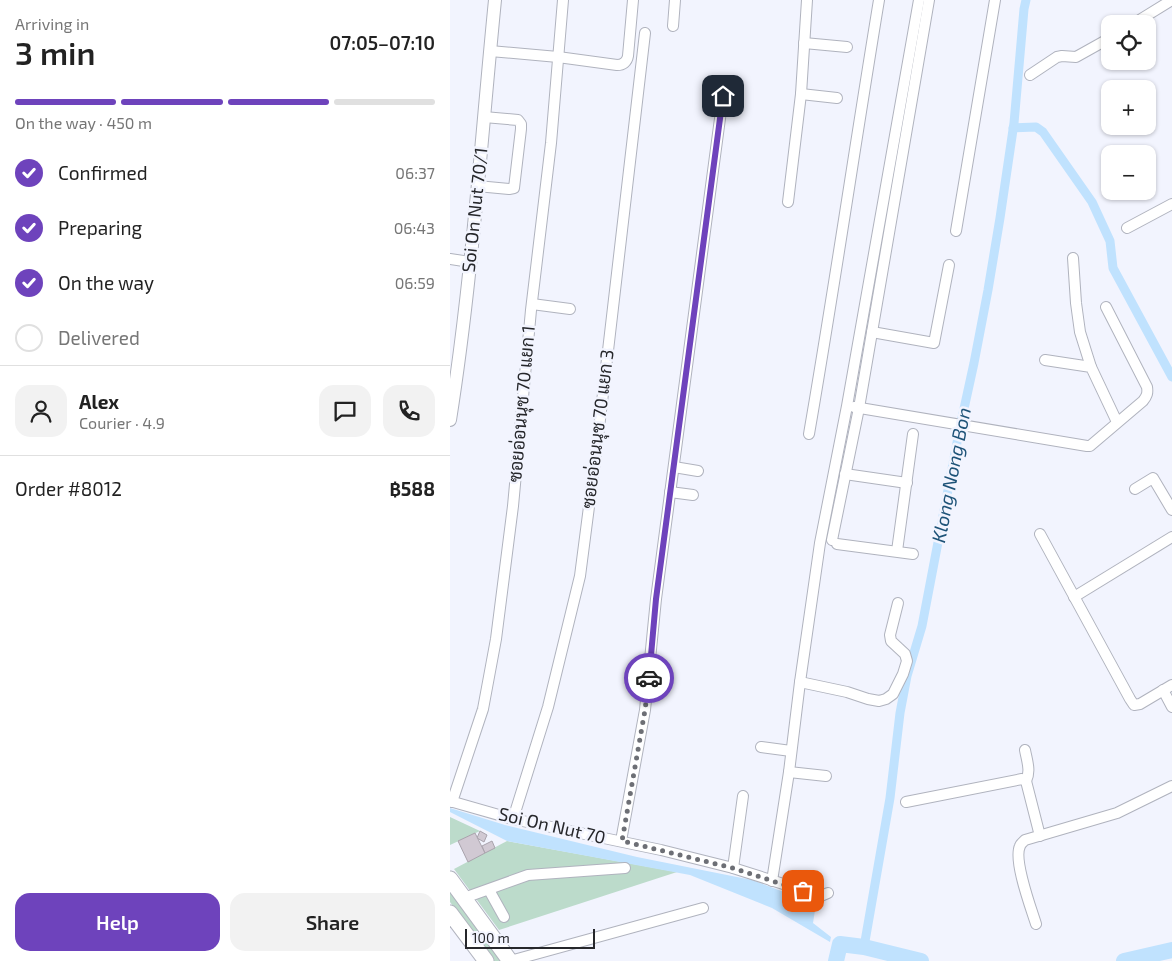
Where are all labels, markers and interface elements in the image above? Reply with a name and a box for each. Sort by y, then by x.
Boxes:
text: Arriving in [15,14,89,33]
map controls [1101,15,1156,200]
button: locate [1101,15,1156,70]
text: 07:05–07:10 [330,31,435,54]
text: 3 min [15,33,96,71]
pin [702,75,744,117]
button: + [1101,80,1156,135]
icon: home [709,82,737,110]
text: On the way · 450 m [15,113,152,132]
button: − [1101,145,1156,200]
street label: Soi On Nut 70/1 [456,146,492,274]
icon: check [15,159,43,187]
text: Confirmed [58,161,148,184]
text: 06:37 [395,163,435,182]
icon: check [15,214,43,242]
text: Preparing [58,216,142,239]
text: 06:43 [394,218,435,237]
icon: check [15,269,43,297]
text: On the way [58,271,154,294]
text: 06:59 [395,273,435,292]
street label: ซอยอ่อนนุช 70 แยก 1 [503,325,541,483]
text: Delivered [58,326,140,349]
street label: ซอยอ่อนนุช 70 แยก 3 [576,348,620,510]
button: person [15,385,67,437]
button: chat [319,385,371,437]
button: phone [383,385,435,437]
text: Alex [79,390,119,413]
water label: Klong Nong Bon [926,405,975,545]
text: Courier · 4.9 [79,413,165,432]
text: Order #8012 [15,477,122,500]
text: ฿588 [389,477,435,500]
courier [624,653,674,703]
icon: car [635,664,663,692]
street label: Soi On Nut 70 [497,802,608,848]
pin [782,870,824,912]
icon: bag [789,877,817,905]
button: Help [15,893,220,951]
button: Share [230,893,435,951]
scale bar [465,926,595,949]
text: 100 m [472,929,510,946]

